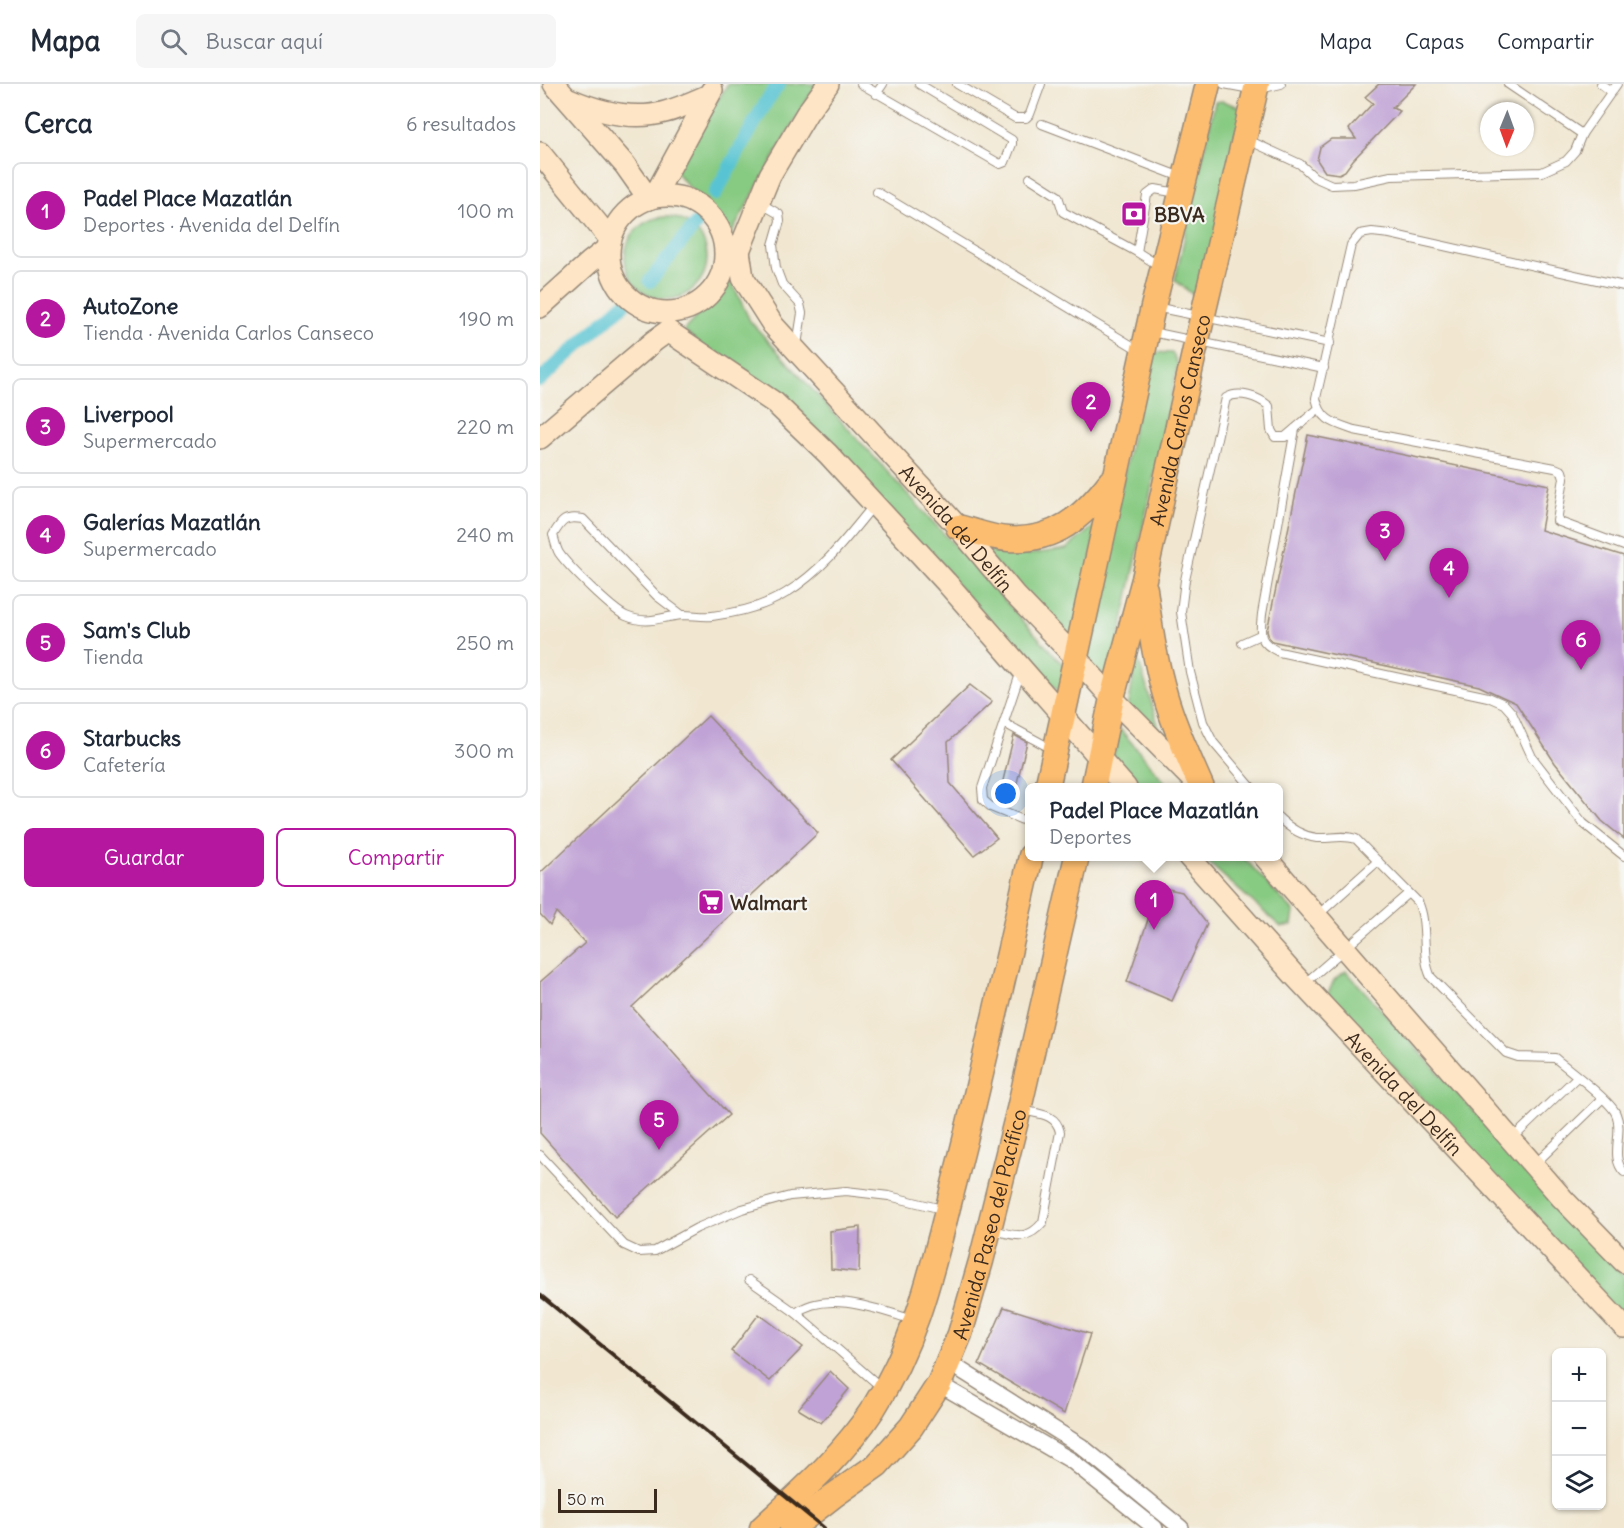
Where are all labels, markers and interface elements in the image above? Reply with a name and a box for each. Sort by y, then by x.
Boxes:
search box [136,14,556,68]
text: Mapa [30,23,100,59]
icon: search [157,25,190,58]
text: Buscar aquí [205,27,323,55]
text: Mapa [1319,28,1372,55]
text: Capas [1405,28,1464,55]
text: Compartir [1497,28,1594,55]
north arrow [1480,102,1534,156]
text: Cerca [24,107,93,140]
text: 6 resultados [406,111,516,136]
text: Padel Place Mazatlán [83,184,292,212]
text: 1 [42,198,49,223]
text: 100 m [457,198,514,223]
bank icon: BBVA [1119,199,1149,229]
place label: BBVA [1154,202,1205,227]
text: Deportes · Avenida del Delfín [83,212,340,237]
text: AutoZone [83,292,178,320]
text: 2 [40,306,51,331]
text: 190 m [459,306,514,331]
street label: Avenida Carlos Canseco [1144,312,1215,529]
text: Tienda · Avenida Carlos Canseco [83,320,374,345]
pin: 2 [1072,382,1110,432]
text: Liverpool [83,400,174,428]
text: 3 [40,414,51,439]
text: 220 m [457,414,514,439]
text: Supermercado [83,428,217,453]
street label: Avenida del Delfín [894,459,1019,597]
text: Galerías Mazatlán [83,508,261,536]
pin: 3 [1366,512,1404,561]
text: 4 [40,522,51,547]
text: 240 m [456,522,514,547]
text: Supermercado [83,536,217,561]
pin: 4 [1430,548,1468,598]
text: Sam's Club [83,616,191,644]
pin: 6 [1562,620,1600,670]
text: 5 [40,630,51,655]
text: 250 m [456,630,514,655]
text: Tienda [83,644,143,669]
text: Starbucks [83,724,181,752]
text: 6 [40,738,51,763]
text: 300 m [454,738,514,763]
text: Cafetería [83,752,166,777]
your location [991,779,1020,808]
popup [1025,783,1283,861]
text: Padel Place Mazatlán [1049,796,1259,824]
text: Deportes [1049,824,1132,849]
button: Guardar [24,828,264,887]
button: Compartir [276,828,516,887]
pin: 1 [1134,880,1174,930]
supermarket icon: Walmart [696,887,726,917]
place label: Walmart [730,890,808,915]
street label: Avenida del Delfín [1340,1026,1469,1160]
pin: 5 [640,1100,678,1150]
street label: Avenida Paseo del Pacífico [947,1106,1031,1342]
map controls [1552,1348,1606,1510]
button: + [1552,1348,1606,1402]
button: − [1552,1402,1606,1456]
button: layers [1552,1456,1606,1510]
scale bar [558,1486,657,1514]
text: 50 m [567,1489,605,1509]

